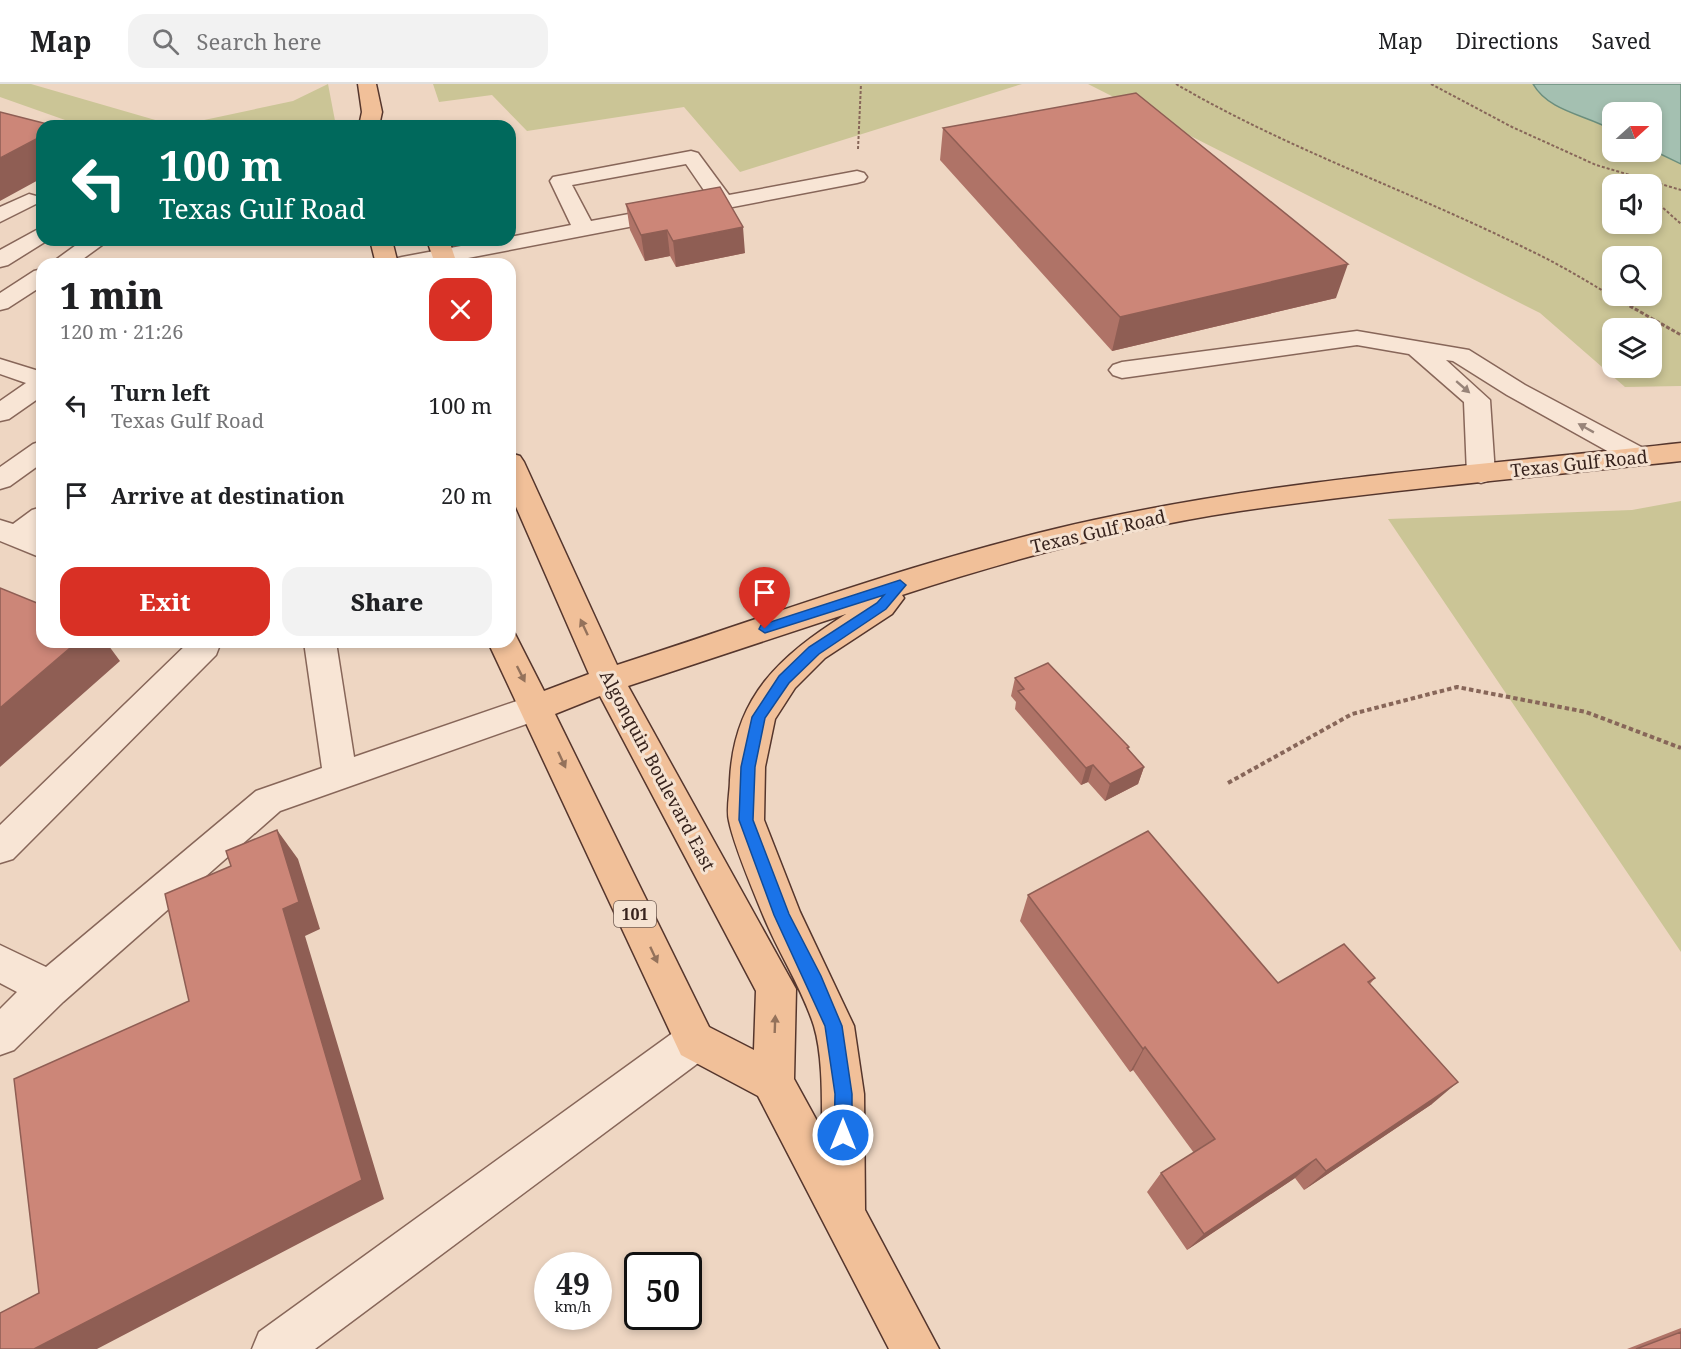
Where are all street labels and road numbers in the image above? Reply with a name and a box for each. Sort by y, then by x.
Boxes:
street label: Texas Gulf Road [1509,444,1649,482]
street label: Texas Gulf Road [1028,504,1168,558]
street label: Algonquin Boulevard East [595,666,721,874]
road number: 101 [614,901,656,927]

